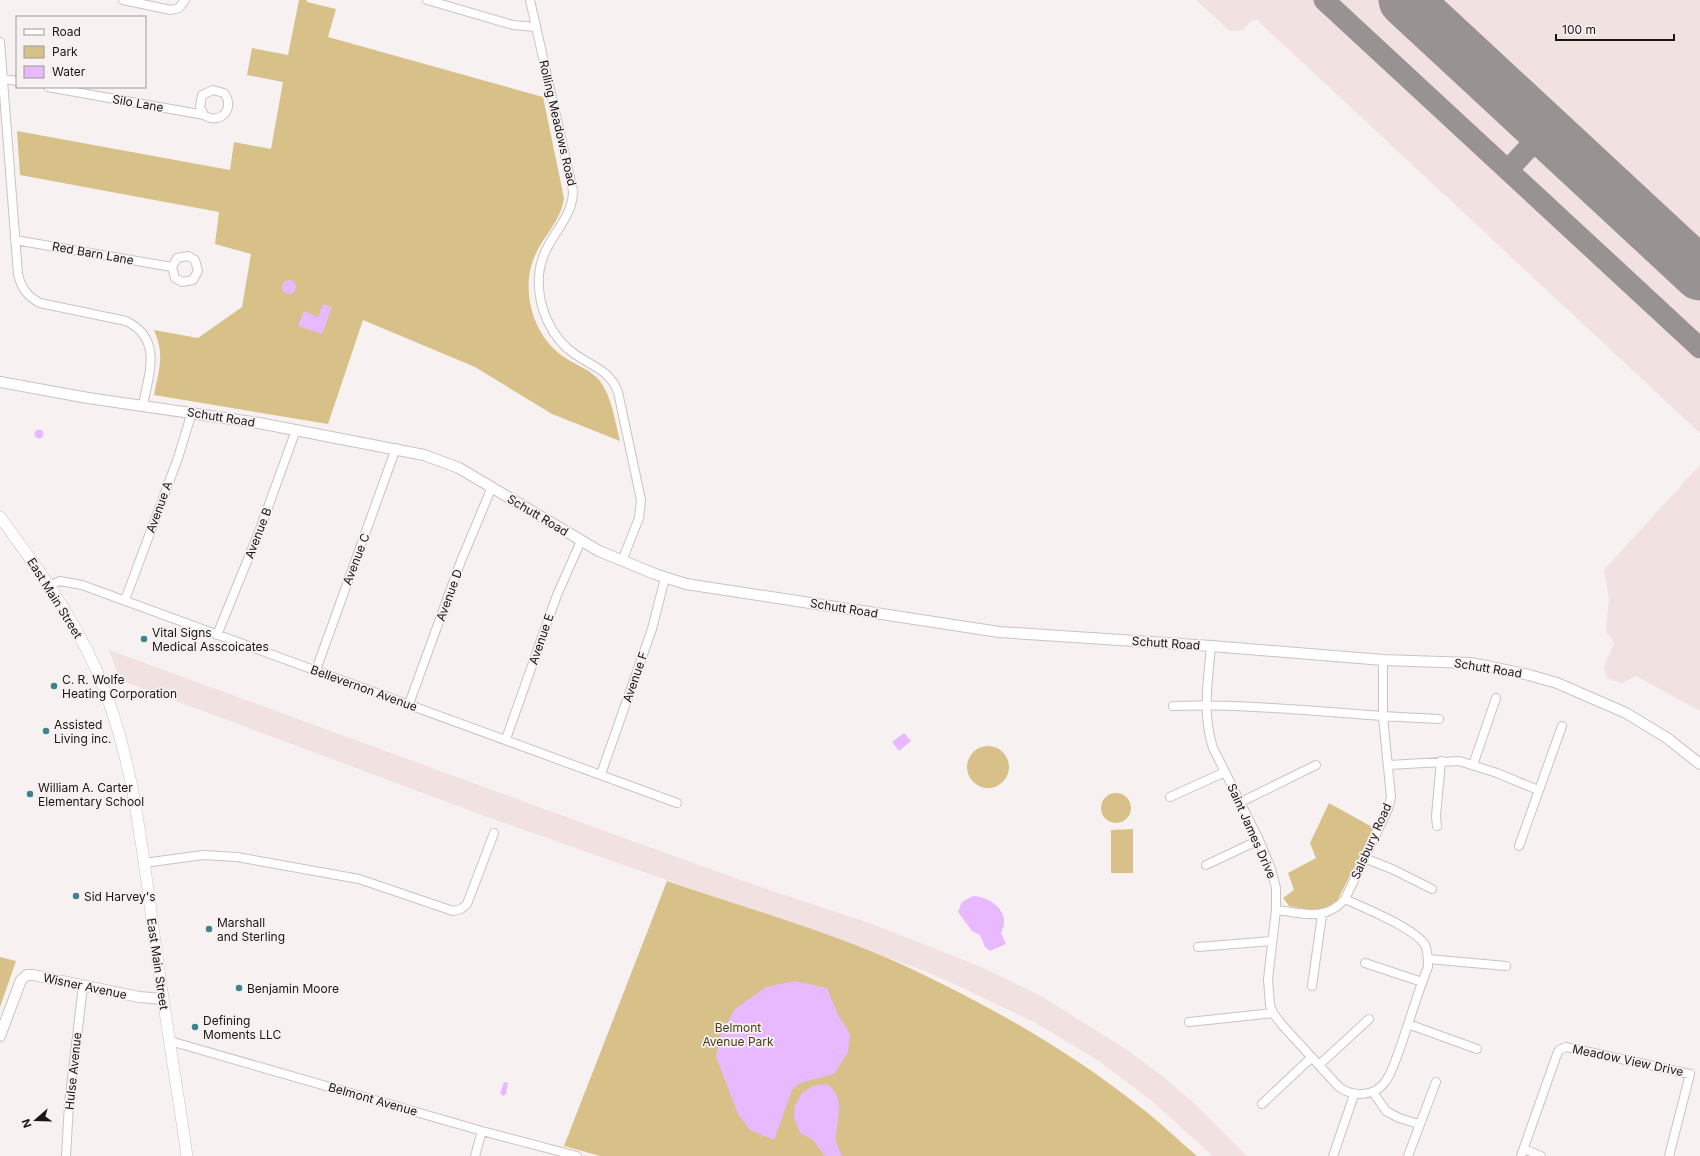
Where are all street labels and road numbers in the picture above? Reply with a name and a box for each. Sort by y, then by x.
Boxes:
street label: Rolling Meadows Road [536,59,580,187]
street label: Silo Lane [111,91,165,115]
street label: Red Barn Lane [51,238,135,268]
street label: Schutt Road [186,404,256,430]
street label: Avenue A [143,479,175,535]
street label: Schutt Road [505,491,571,539]
street label: Avenue B [241,505,275,561]
street label: Avenue C [339,531,373,587]
street label: East Main Street [24,555,86,641]
street label: Avenue D [433,567,465,623]
street label: Schutt Road [809,595,879,621]
street label: Avenue E [525,612,557,666]
street label: Schutt Road [1131,633,1201,653]
street label: Avenue F [619,650,651,704]
street label: Schutt Road [1453,655,1523,681]
street label: Bellevernon Avenue [309,662,419,714]
street label: Saint James Drive [1224,781,1280,881]
street label: Salsbury Road [1347,801,1395,881]
street label: East Main Street [144,917,172,1011]
street label: Wisner Avenue [42,970,128,1002]
street label: Hulse Avenue [61,1032,85,1110]
street label: Meadow View Drive [1571,1041,1685,1079]
street label: Belmont Avenue [327,1079,419,1119]

